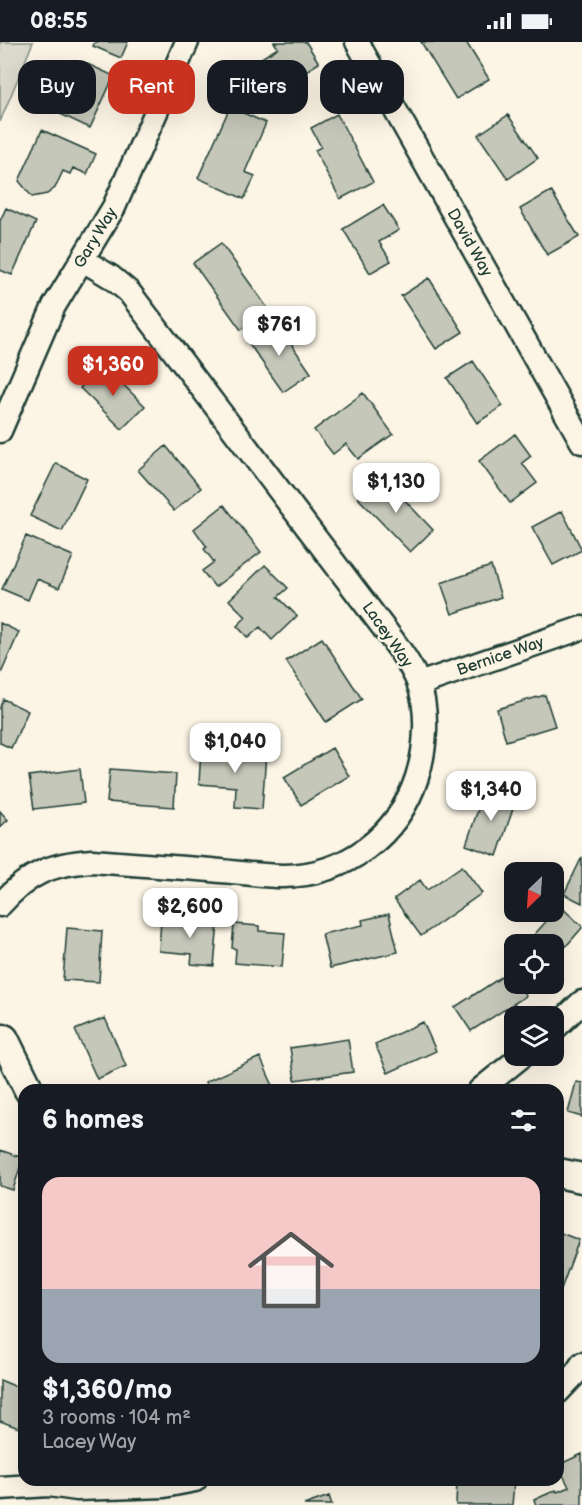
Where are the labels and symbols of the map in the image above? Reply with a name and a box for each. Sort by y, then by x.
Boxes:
street label: Gary Way [70,203,121,272]
street label: David Way [443,205,497,280]
pin: $761 [243,306,315,357]
pin: $1,360 [64,346,162,397]
pin: $1,130 [347,463,445,514]
street label: Lacey Way [358,599,417,672]
street label: Bernice Way [454,632,547,680]
pin: $1,040 [186,723,284,774]
pin: $1,340 [442,771,540,822]
north arrow [504,862,564,922]
pin: $2,600 [141,888,239,939]

